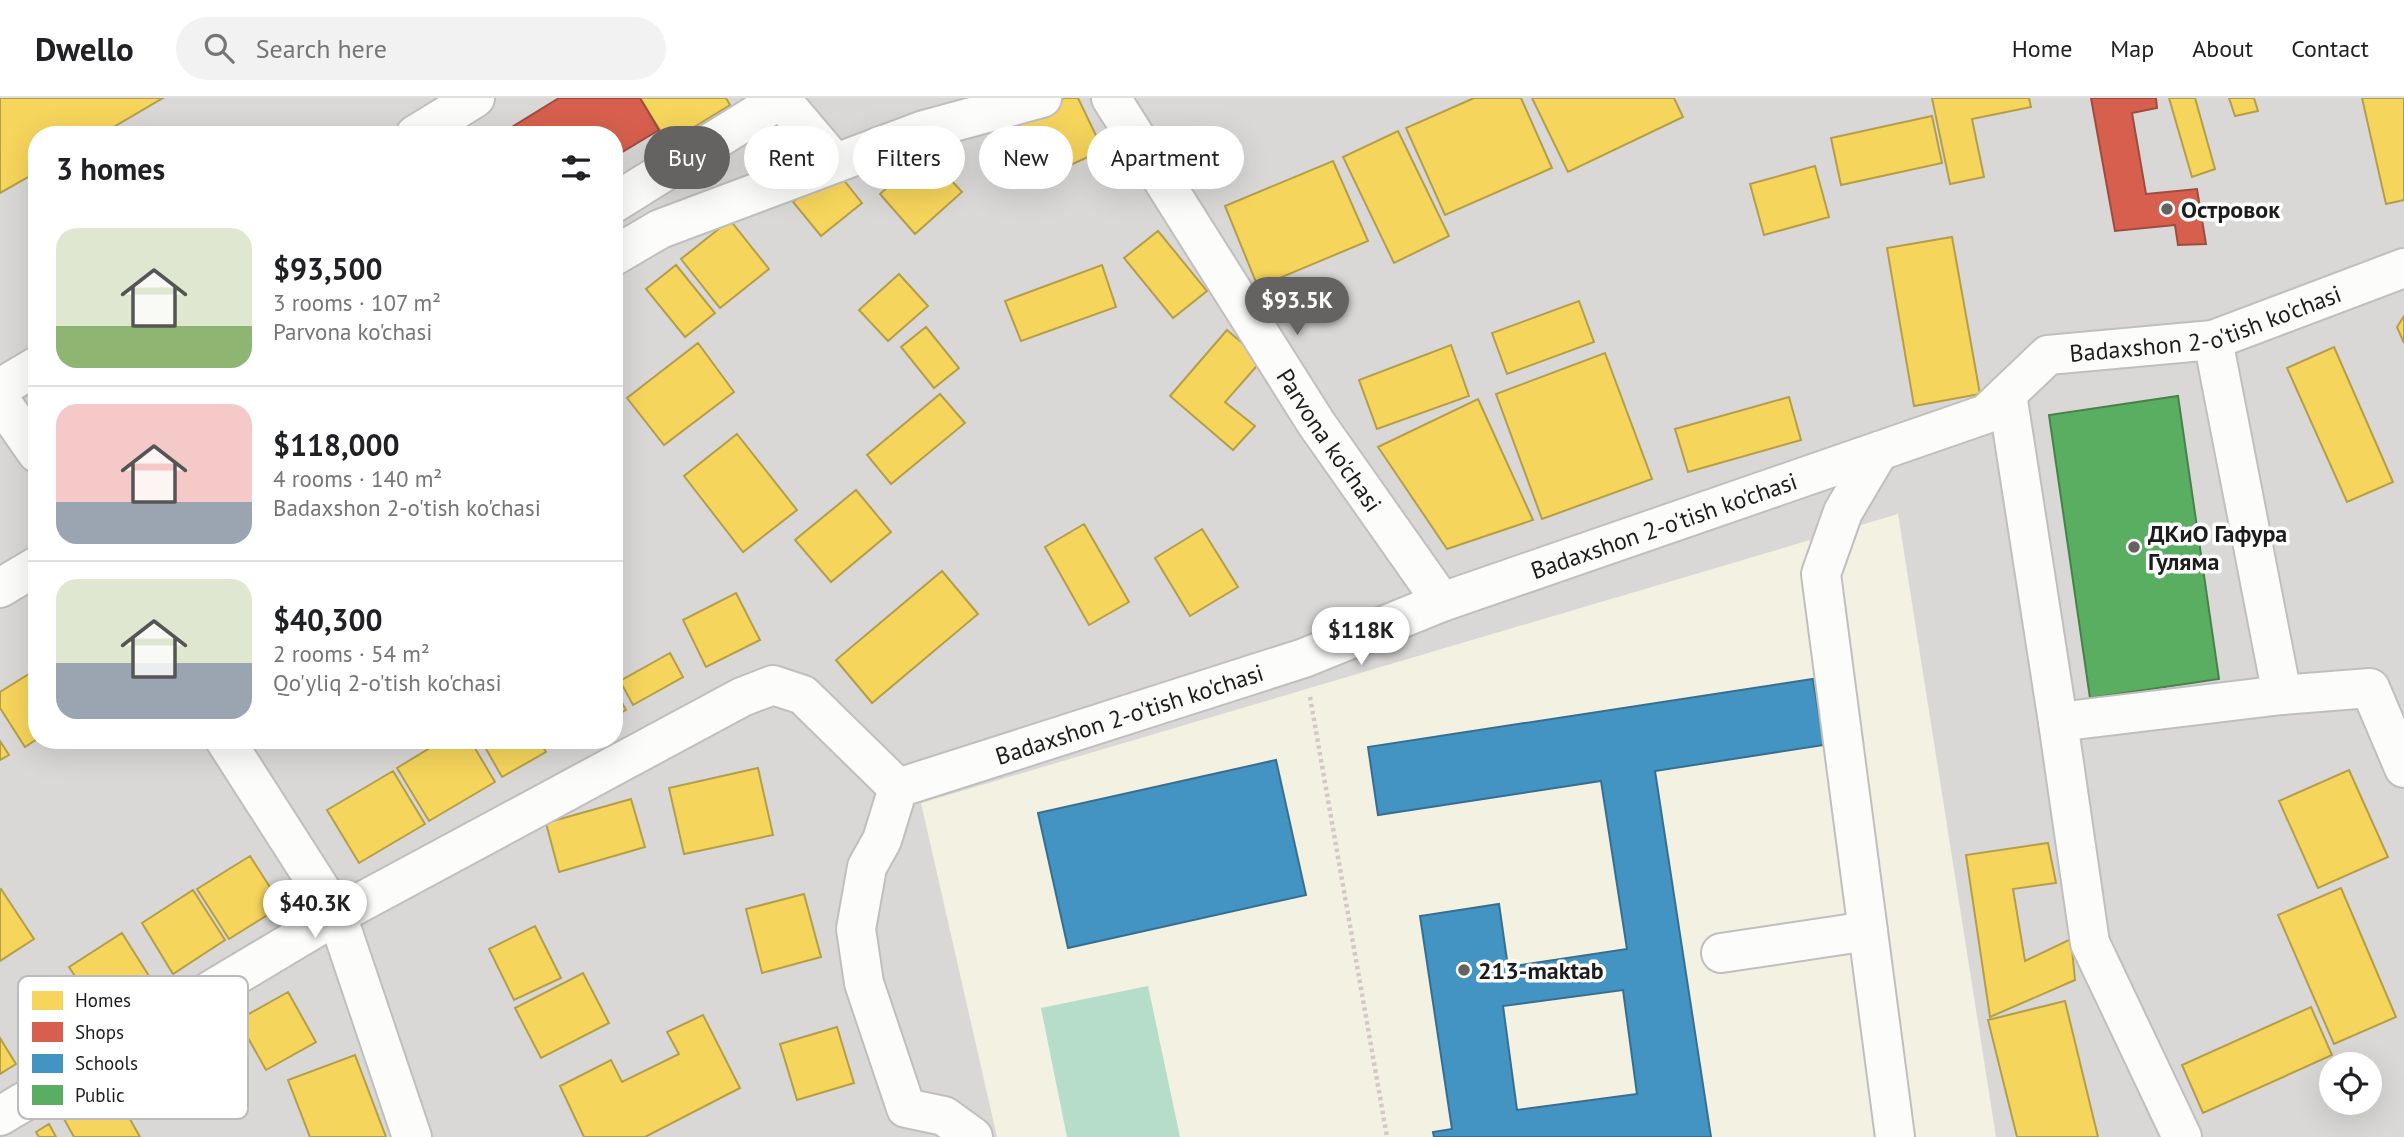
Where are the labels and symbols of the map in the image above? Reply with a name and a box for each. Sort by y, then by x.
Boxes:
place label: Островок [2181,194,2280,225]
marker: Островок [2159,201,2175,217]
pin: $93.5K [1240,278,1354,337]
street label: Badaxshon 2-o'tish ko'chasi [2068,278,2345,368]
street label: Parvona ko'chasi [1270,363,1389,518]
street label: Badaxshon 2-o'tish ko'chasi [1527,465,1801,586]
place label: ДКиО Гафура Гуляма [2148,518,2287,577]
marker: ДКиО Гафура Гуляма [2126,539,2142,555]
pin: $118K [1312,608,1410,667]
street label: Badaxshon 2-o'tish ko'chasi [991,657,1267,771]
pin: $40.3K [258,880,372,940]
place label: 213-maktab [1478,955,1604,986]
marker: 213-maktab [1456,962,1472,978]
legend [18,976,248,1119]
text: Homes [75,988,131,1012]
text: Shops [75,1020,124,1044]
text: Schools [75,1051,138,1075]
text: Public [75,1083,125,1107]

